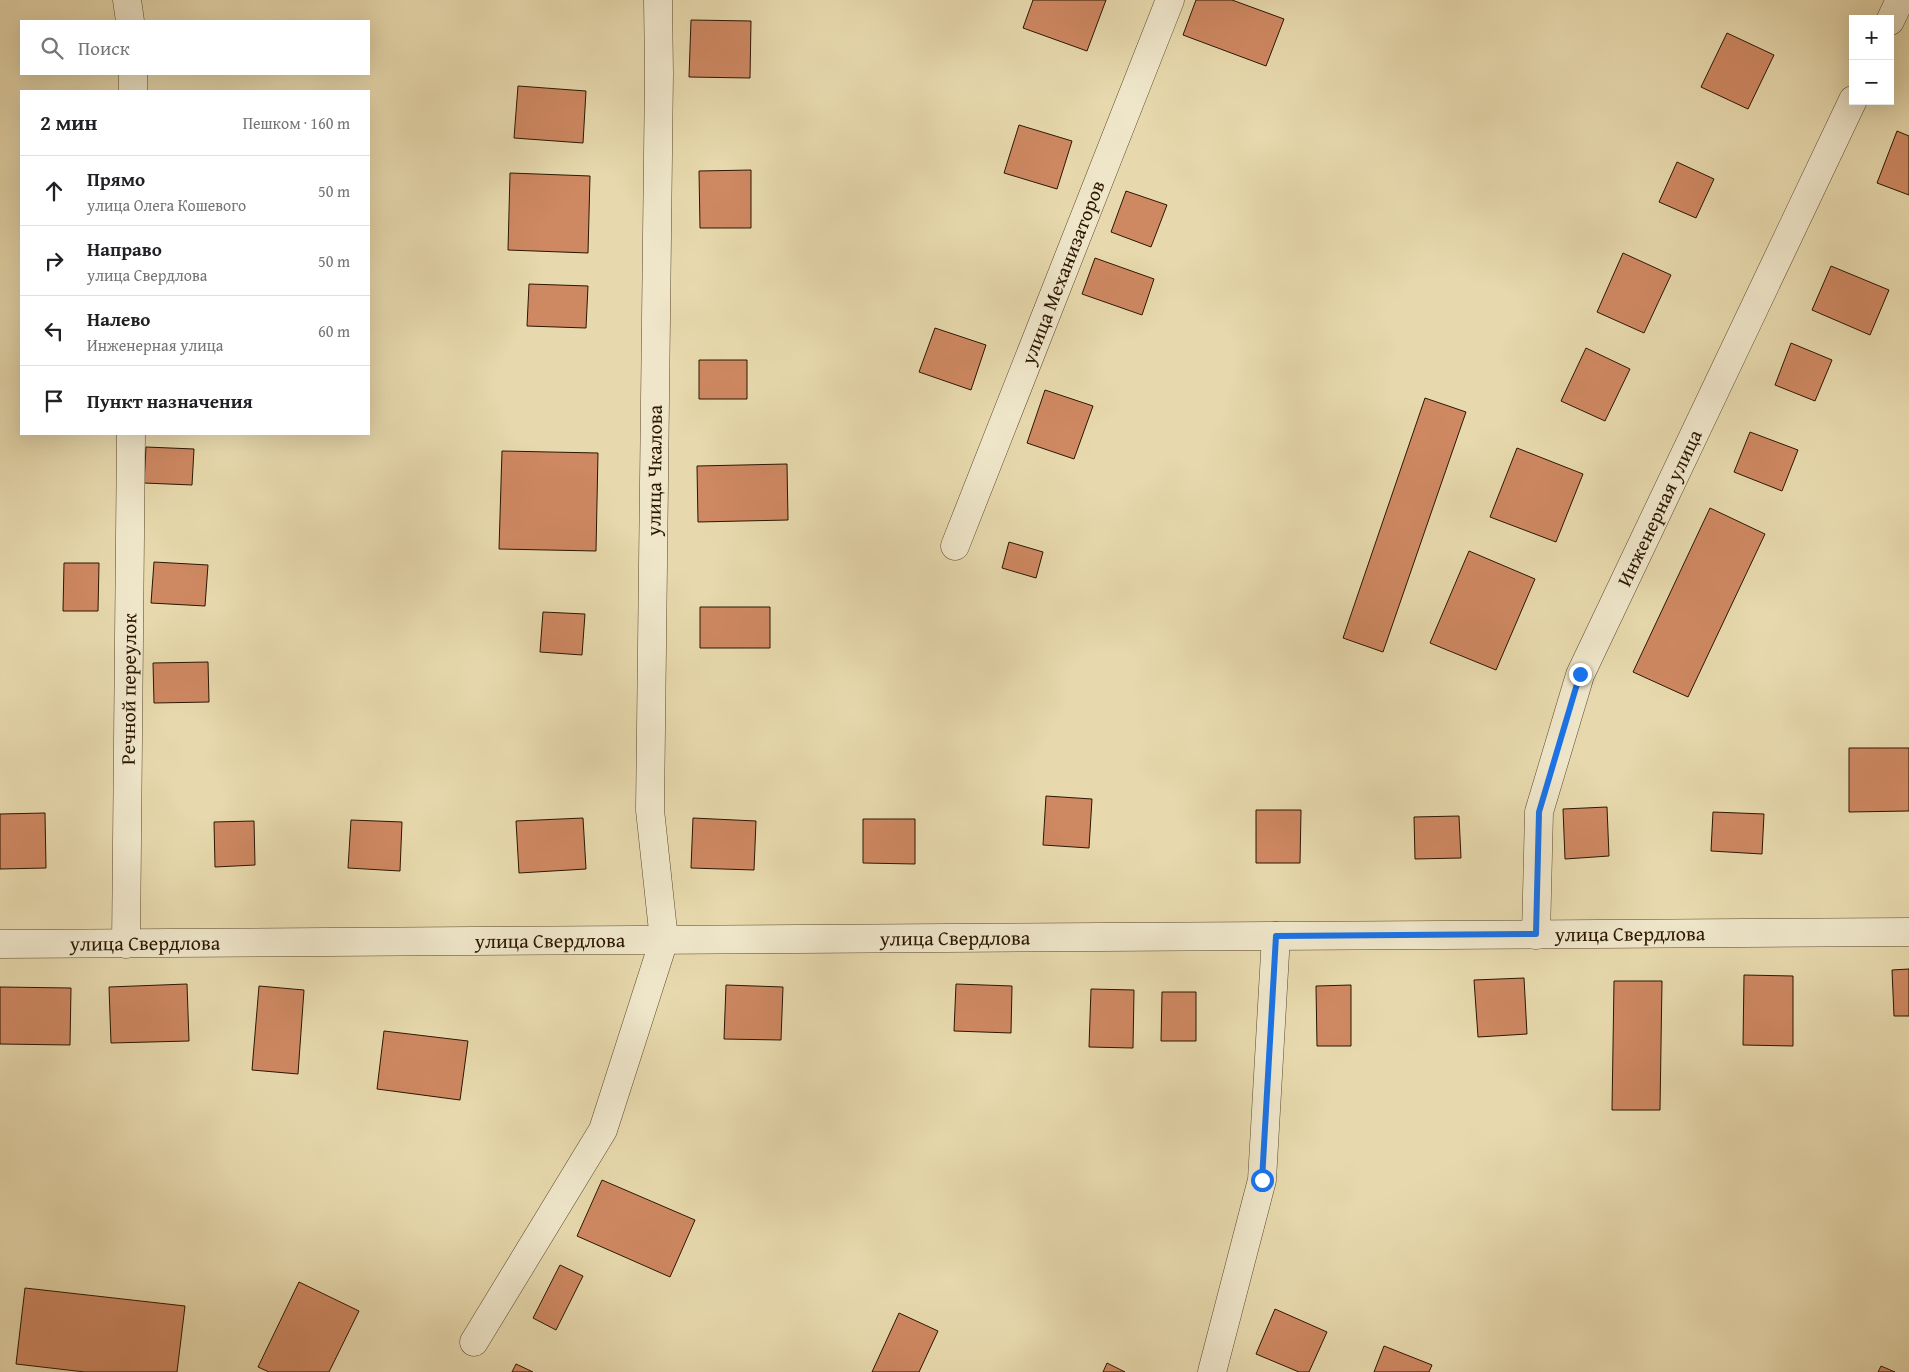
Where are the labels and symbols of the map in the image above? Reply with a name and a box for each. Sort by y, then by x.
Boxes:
street label: улица Механизаторов [1013,176,1112,370]
street label: улица Чкалова [638,404,669,537]
street label: Инженерная улица [1609,424,1709,591]
street label: Речной переулок [113,612,143,765]
route end [1569,663,1592,686]
street label: улица Свердлова [1554,918,1706,948]
street label: улица Свердлова [879,923,1031,952]
street label: улица Свердлова [474,925,626,955]
street label: улица Свердлова [69,928,221,958]
route start [1251,1169,1274,1192]

